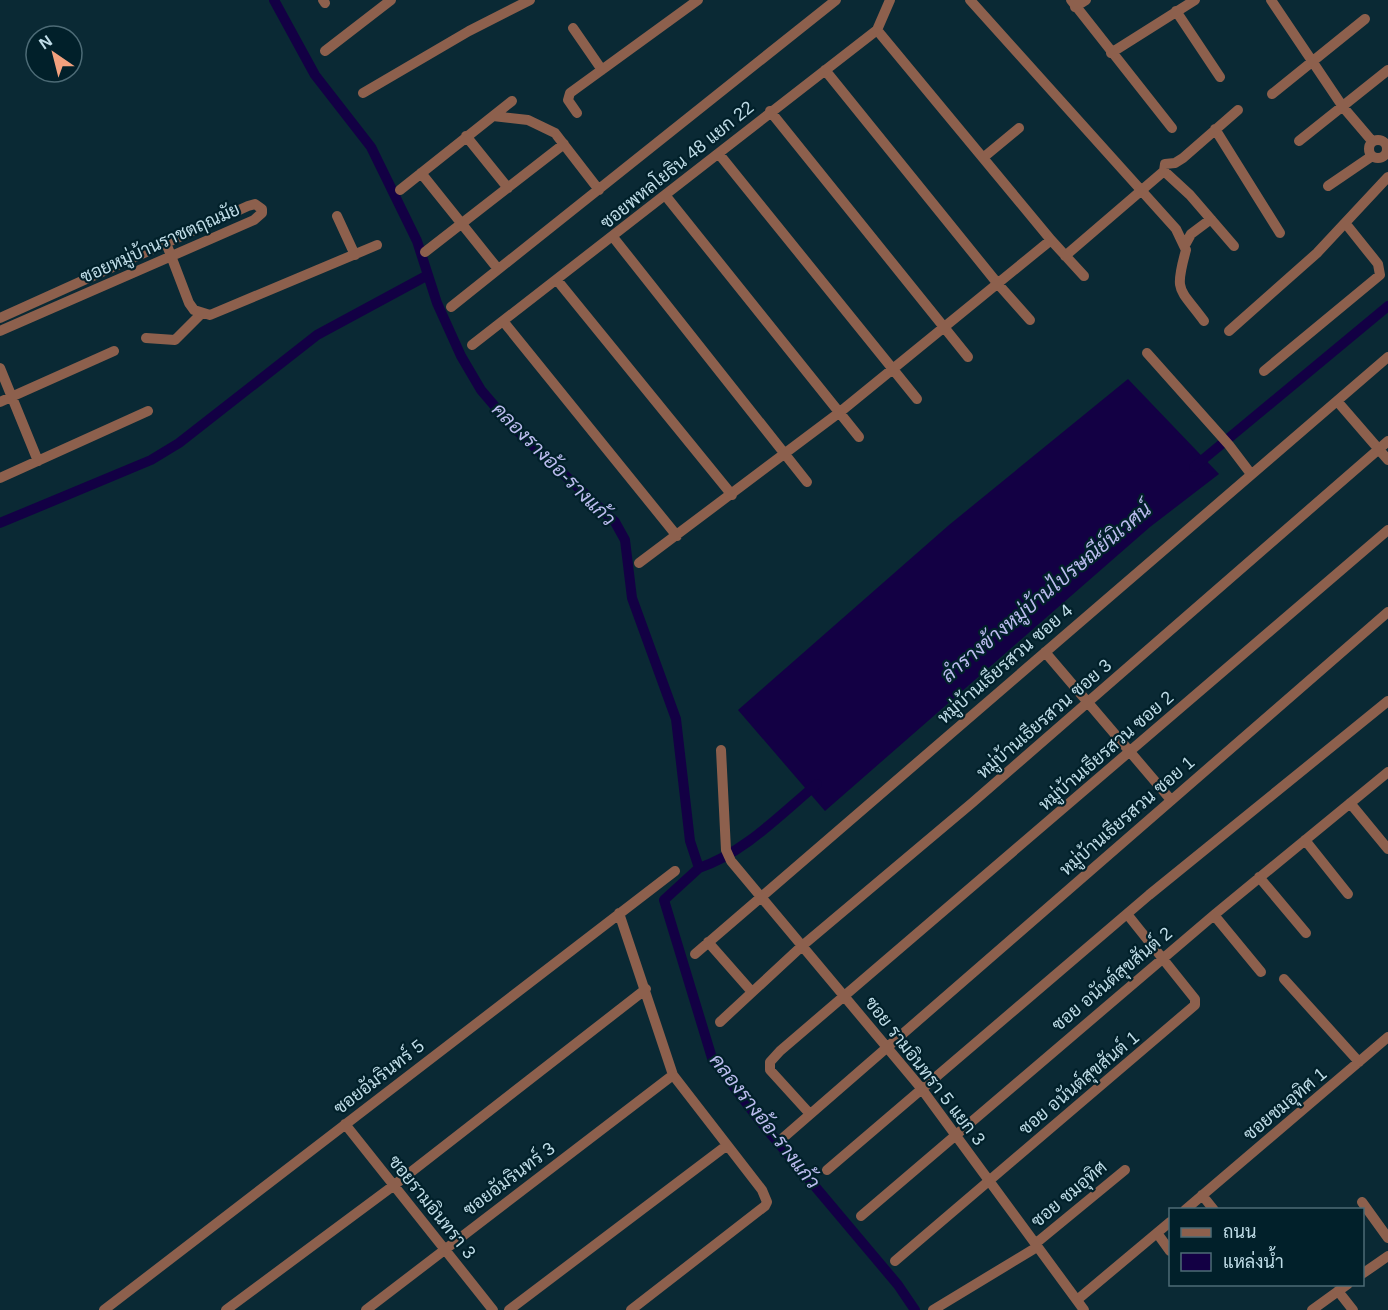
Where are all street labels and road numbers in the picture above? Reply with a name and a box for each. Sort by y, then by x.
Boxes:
street label: ซอยพหลโยธิน 48 แยก 22 [594,95,758,233]
street label: ซอยหมู่บ้านราชตฤณมัย [76,197,244,290]
street label: หมู่บ้านเธียรสวน ซอย 4 [932,598,1078,730]
street label: หมู่บ้านเธียรสวน ซอย 3 [971,653,1117,785]
street label: หมู่บ้านเธียรสวน ซอย 2 [1033,685,1179,817]
street label: หมู่บ้านเธียรสวน ซอย 1 [1054,750,1200,882]
street label: ซอย อนันต์สุขสันต์ 2 [1046,921,1177,1037]
street label: ซอย รามอินทรา 5 แยก 3 [861,992,990,1149]
street label: ซอย อนันต์สุขสันต์ 1 [1013,1025,1144,1141]
street label: ซอยอัมรินทร์ 5 [328,1033,428,1119]
street label: ซอยชมอุทิศ 1 [1239,1063,1332,1146]
street label: ซอยอัมรินทร์ 3 [458,1136,559,1220]
street label: ซอยรามอินทรา 3 [384,1151,480,1263]
street label: ซอย ชมอุทิศ [1027,1156,1112,1233]

